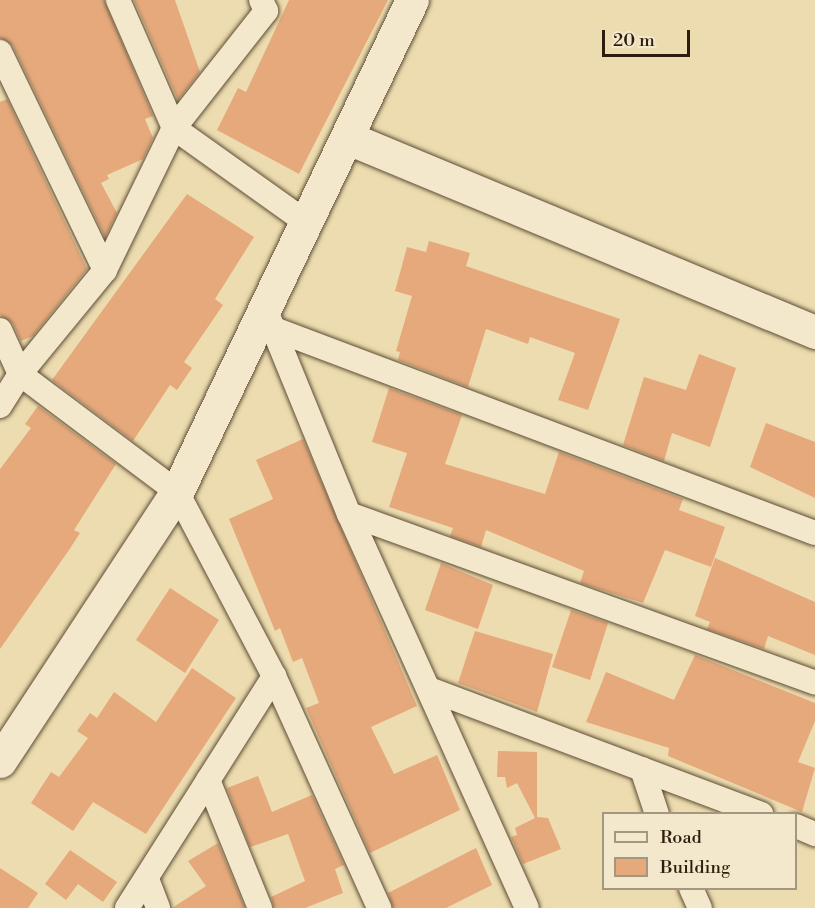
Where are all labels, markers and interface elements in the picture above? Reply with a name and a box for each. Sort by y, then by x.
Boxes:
scale bar [605,18,694,56]
text: 20 m [613,29,655,52]
legend [602,812,797,890]
text: Road [660,826,702,849]
text: Building [660,856,730,879]

